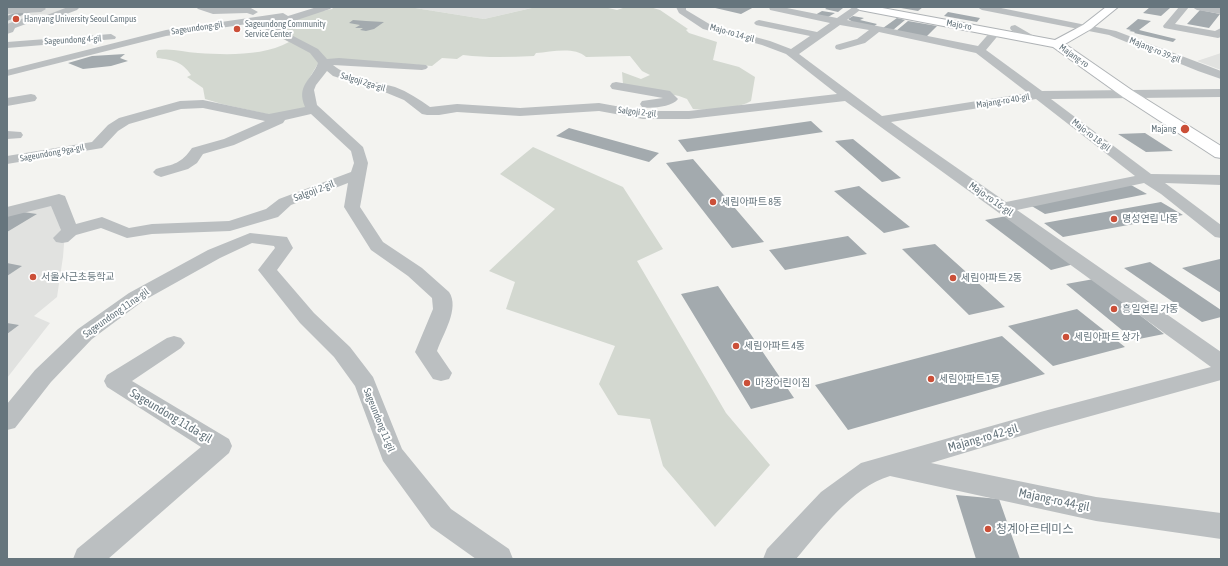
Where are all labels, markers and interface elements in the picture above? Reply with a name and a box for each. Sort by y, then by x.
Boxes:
marker: Hanyang University Seoul Campus [11,14,21,24]
place label: Hanyang University Seoul Campus [24,14,136,24]
street label: Majo-ro [945,17,973,33]
street label: Sageundong-gil [171,19,223,37]
place label: Sageundong Community Service Center [245,19,326,40]
street label: Majo-ro 14-gil [708,21,756,45]
marker: Sageundong Community Service Center [232,24,242,34]
street label: Sageundong 4-gil [44,33,102,47]
street label: Majang-ro 39-gil [1128,35,1182,65]
street label: Majang-ro [1057,42,1091,70]
street label: Salgoji 2ga-gil [339,70,387,94]
street label: Majang-ro 40-gil [975,91,1031,111]
street label: Salgoji 2-gil [617,105,657,119]
street label: Majo-ro 18-gil [1070,117,1112,153]
marker: Majang [1179,123,1191,135]
place label: Majang [1151,124,1176,134]
street label: Sageundong 9ga-gil [19,142,85,164]
street label: Salgoji 2-gil [292,178,336,204]
street label: Majo-ro 16-gil [967,179,1015,219]
place label: 세림아파트 8동 [721,196,782,208]
marker: 세림아파트 8동 [708,197,718,207]
place label: 명성연립 나동 [1122,213,1179,225]
marker: 명성연립 나동 [1109,214,1119,224]
place label: 서울사근초등학교 [41,271,115,283]
marker: 서울사근초등학교 [28,272,38,282]
place label: 세림아파트 2동 [961,272,1022,284]
marker: 세림아파트 2동 [948,273,958,283]
street label: Sageundong 11na-gil [81,286,151,340]
place label: 흥일연립 가동 [1122,303,1179,315]
marker: 흥일연립 가동 [1109,304,1119,314]
place label: 세림아파트 상가 [1074,331,1140,343]
marker: 세림아파트 상가 [1061,332,1071,342]
place label: 세림아파트 4동 [744,340,805,352]
marker: 세림아파트 4동 [731,341,741,351]
place label: 세림아파트 1동 [939,373,1000,385]
marker: 세림아파트 1동 [926,374,936,384]
place label: 마장어린이집 [755,377,810,389]
marker: 마장어린이집 [742,378,752,388]
street label: Sageundong 11da-gil [127,386,215,446]
street label: Sageundong 11-gil [361,386,397,454]
street label: Majang-ro 42-gil [946,421,1020,455]
street label: Majang-ro 44-gil [1017,485,1091,515]
place label: 청계아르테미스 [996,522,1073,536]
marker: 청계아르테미스 [983,524,993,534]

